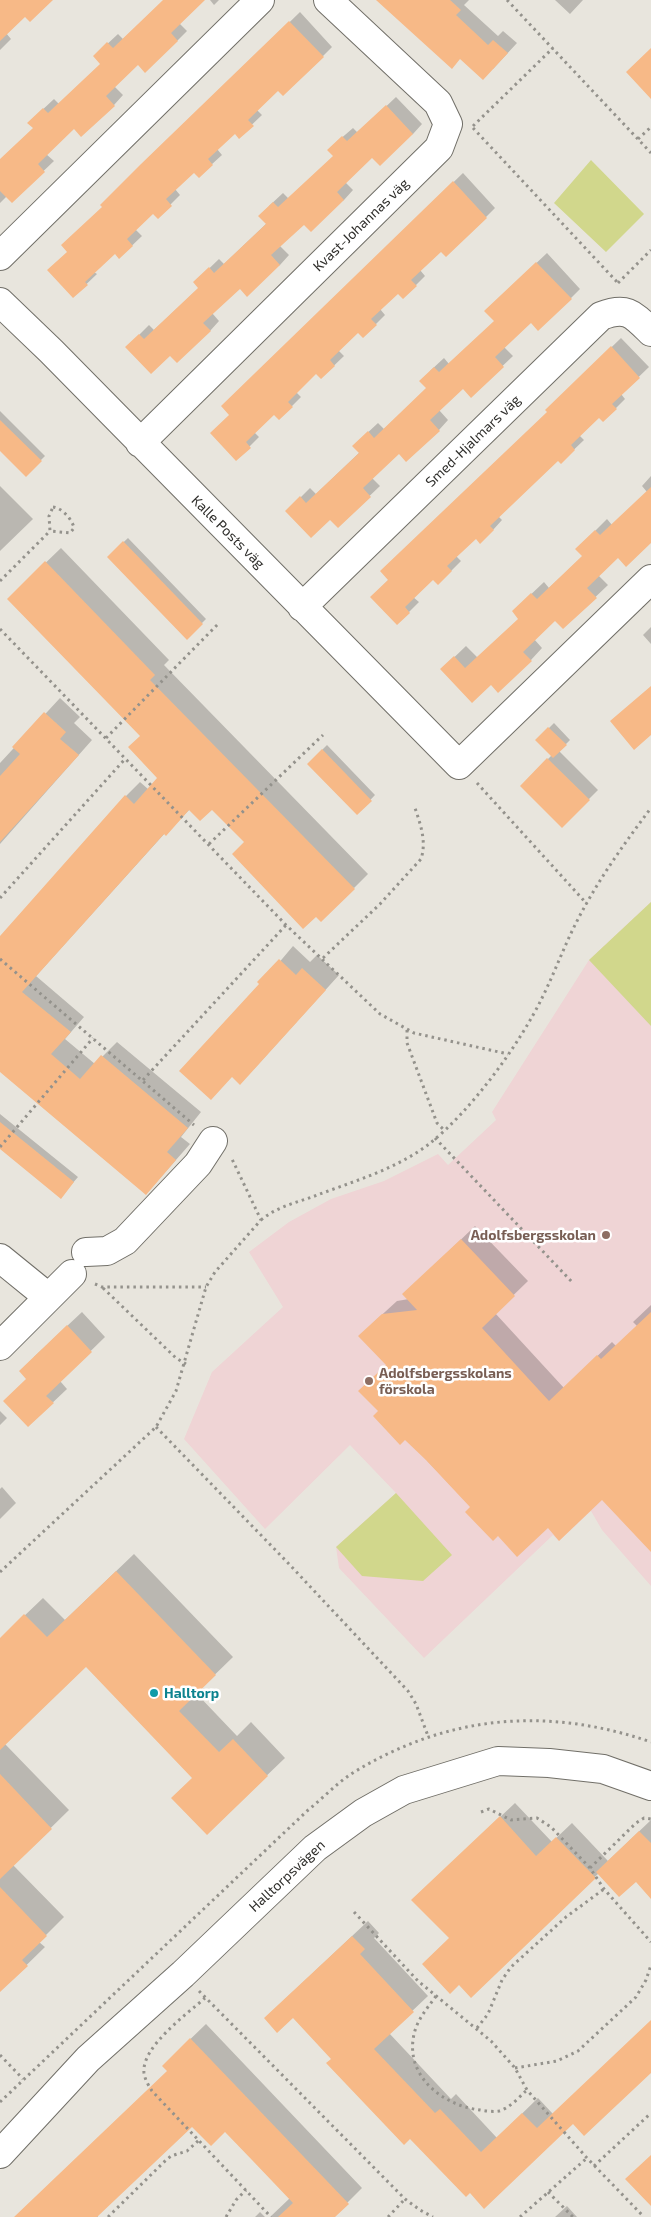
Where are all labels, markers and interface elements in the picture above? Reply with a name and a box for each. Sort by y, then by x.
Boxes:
street label: Kvast-Johannas väg [310,175,412,275]
street label: Smed-Hjalmars väg [422,391,524,491]
street label: Kalle Posts väg [188,492,268,572]
place label: Adolfsbergsskolan [471,1227,596,1243]
marker: Adolfsbergsskolan [600,1229,612,1241]
place label: Adolfsbergsskolans förskola [379,1365,512,1398]
marker: Adolfsbergsskolans förskola [363,1375,375,1387]
place label: Halltorp [164,1685,219,1701]
marker: Halltorp [148,1687,160,1699]
street label: Halltorpsvägen [246,1837,328,1915]

